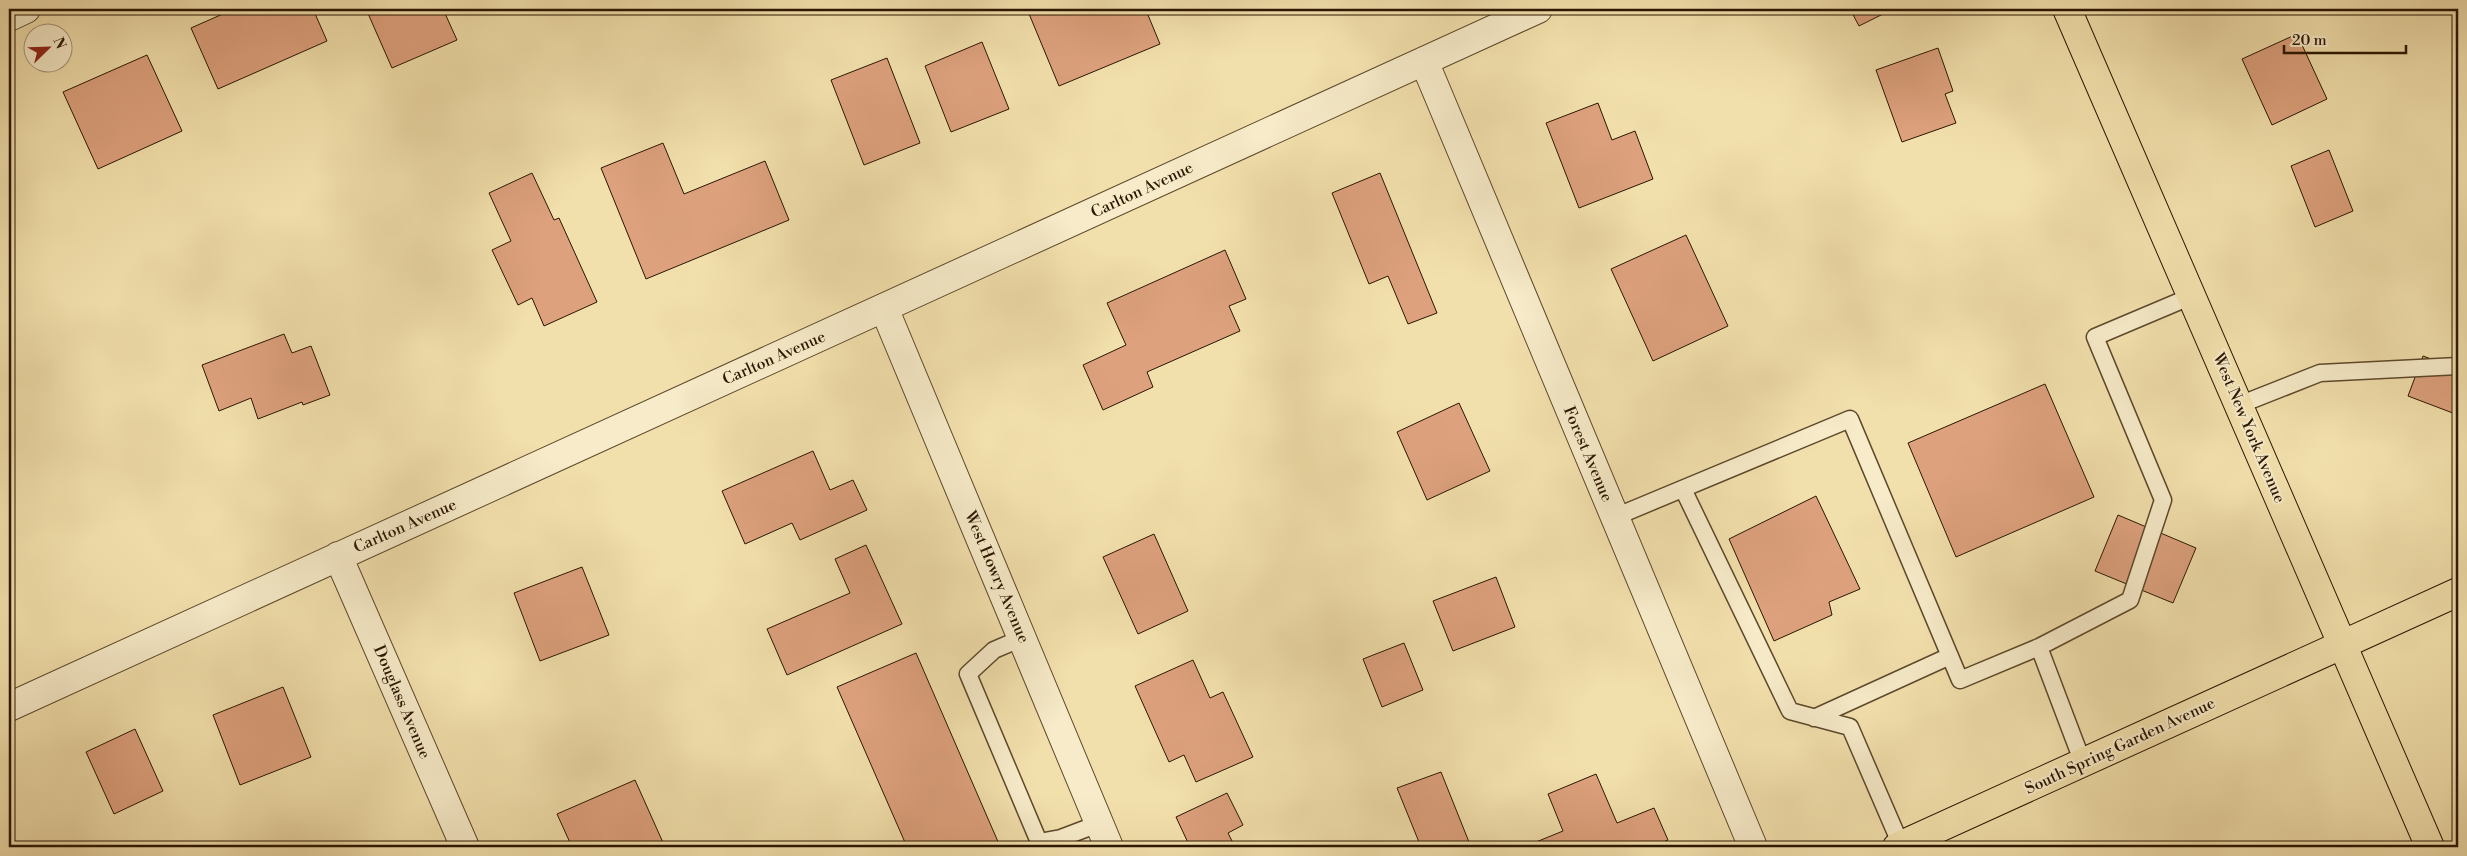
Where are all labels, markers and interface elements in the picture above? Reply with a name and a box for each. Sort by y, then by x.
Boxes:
north arrow [22,22,72,72]
scale bar [2284,22,2407,54]
text: 20 m [2292,31,2327,50]
text: N [49,35,69,52]
street label: Carlton Avenue [1088,158,1196,222]
street label: Carlton Avenue [719,326,829,390]
street label: West New York Avenue [2208,349,2290,506]
street label: Forest Avenue [1559,403,1617,505]
street label: Carlton Avenue [350,494,460,558]
street label: West Howry Avenue [960,507,1034,646]
street label: Douglass Avenue [369,642,435,762]
street label: South Spring Garden Avenue [2022,693,2218,799]

